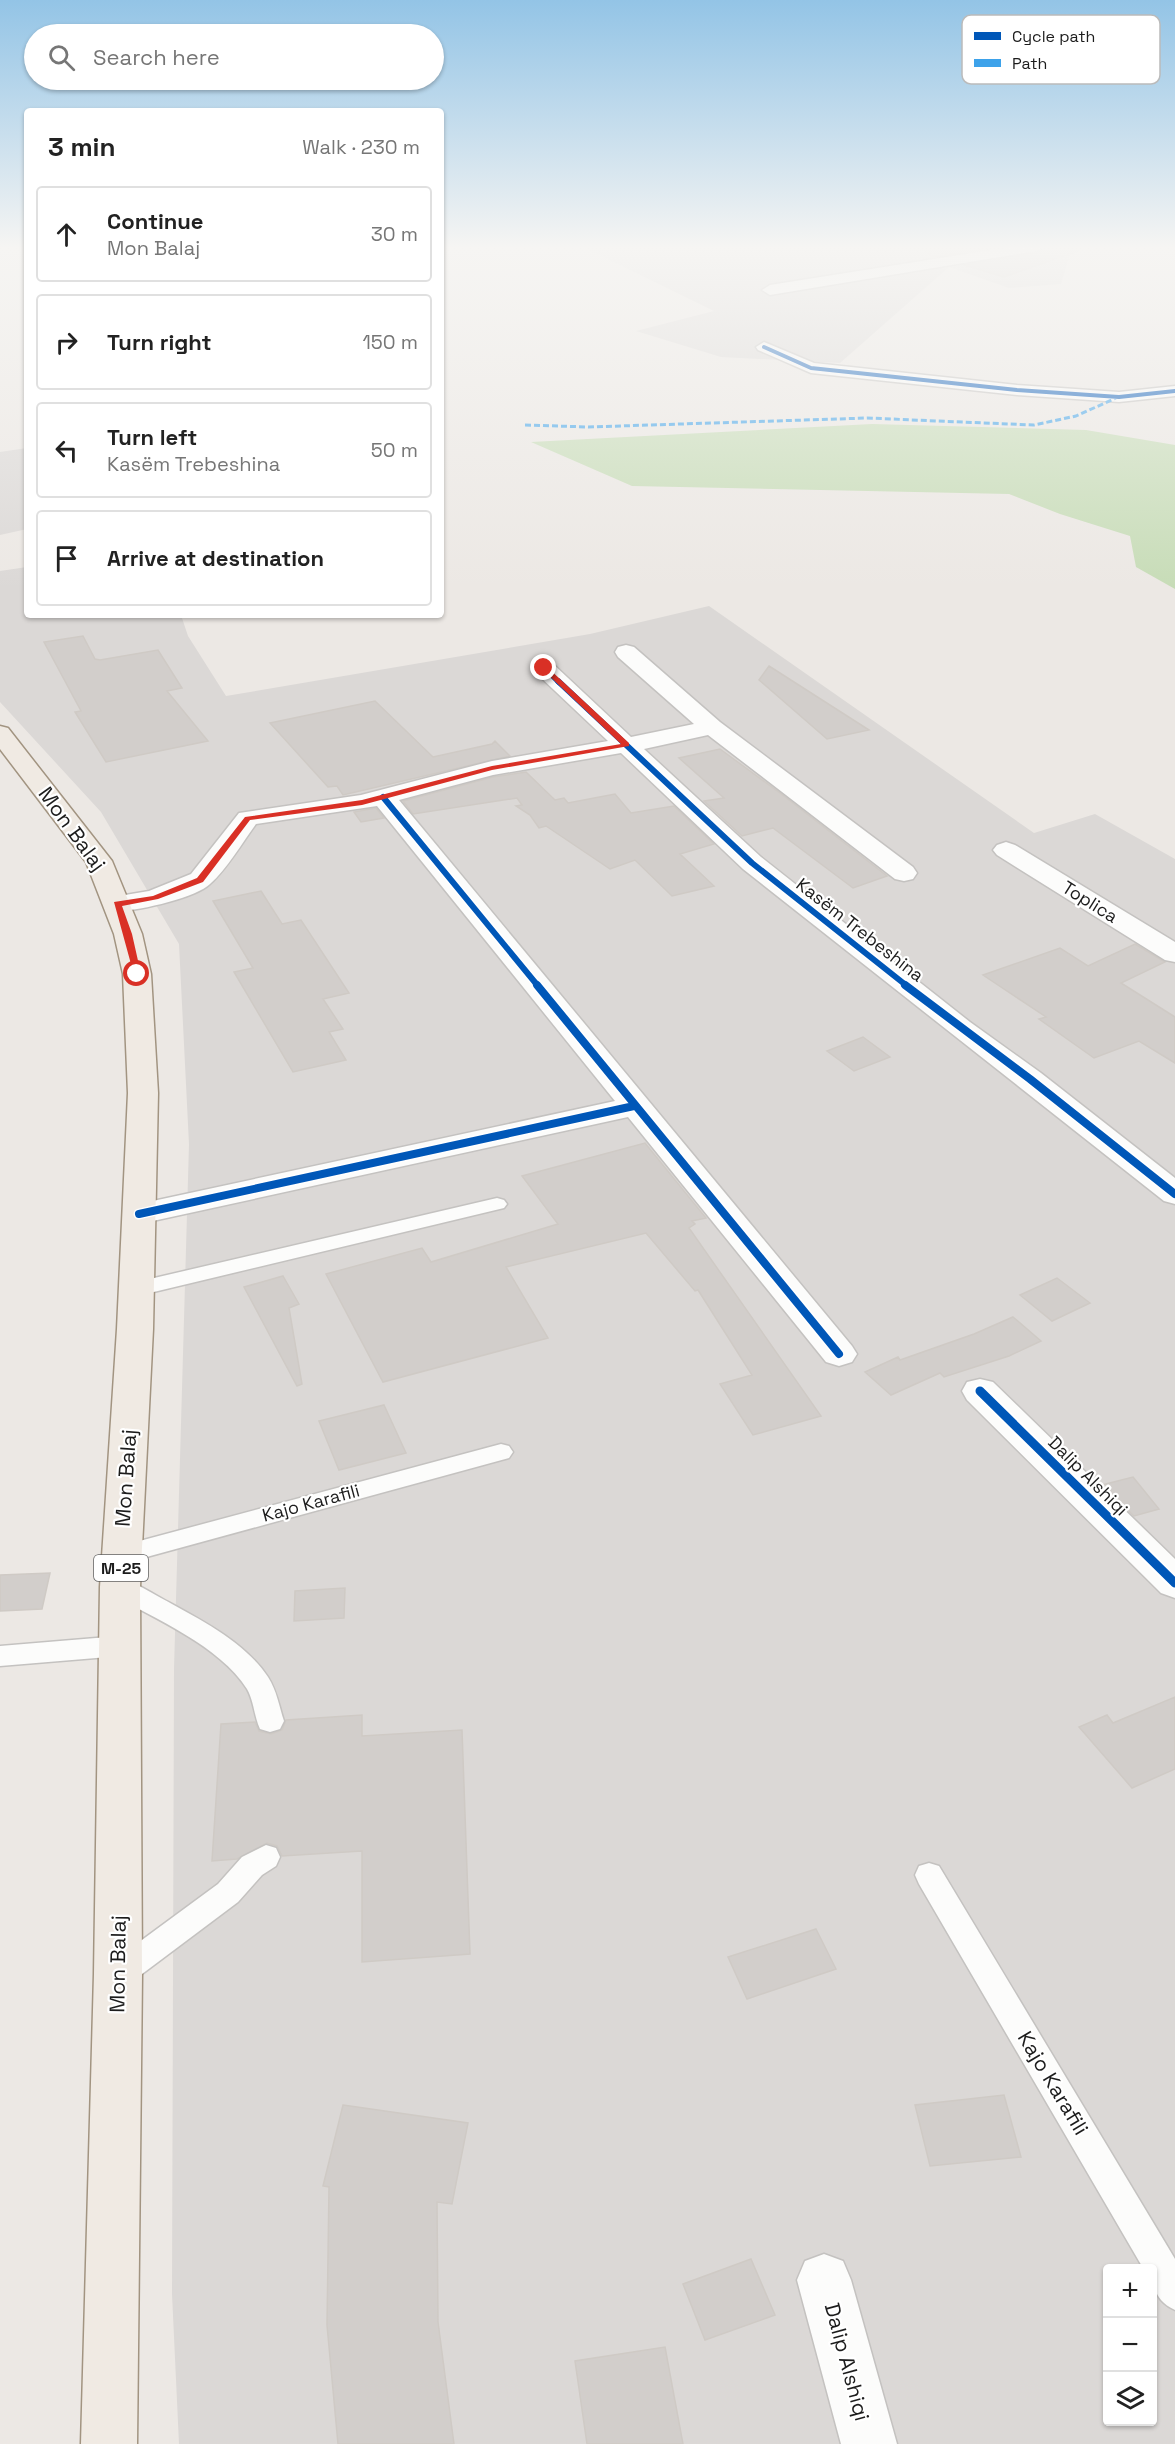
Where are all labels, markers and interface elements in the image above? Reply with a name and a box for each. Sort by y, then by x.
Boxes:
legend [962,15,1160,84]
search box [24,24,444,90]
text: Cycle path [1012,26,1095,47]
icon: search [45,41,78,74]
text: Search here [93,43,220,71]
text: Path [1012,53,1047,74]
text: 3 min [48,130,116,164]
text: Walk · 230 m [302,134,420,160]
text: Continue [107,207,203,235]
icon: ahead [50,218,83,251]
text: 30 m [371,221,418,247]
text: Mon Balaj [107,235,200,261]
icon: right [50,326,83,359]
text: Turn right [107,328,212,356]
text: 150 m [363,329,418,355]
text: Turn left [107,423,197,451]
icon: left [50,434,83,467]
text: 50 m [371,437,418,463]
text: Kasëm Trebeshina [107,451,280,477]
icon: arrive [50,542,83,575]
text: Arrive at destination [107,544,324,572]
route end [530,654,556,680]
street label: Mon Balaj [33,781,112,876]
street label: Kasëm Trebeshina [792,873,929,987]
street label: Toplica [1058,876,1122,928]
route start [123,960,149,986]
street label: Mon Balaj [109,1428,142,1528]
street label: Dalip Alshiqi [1044,1431,1133,1520]
street label: Kajo Karafili [260,1478,362,1527]
road number: M-25 [94,1555,148,1581]
street label: Mon Balaj [103,1915,132,2013]
street label: Kajo Karafili [1012,2026,1095,2140]
map controls [1103,2264,1157,2426]
button: + [1103,2264,1157,2318]
street label: Dalip Alshiqi [819,2300,876,2424]
button: − [1103,2318,1157,2372]
button: layers [1103,2372,1157,2426]

